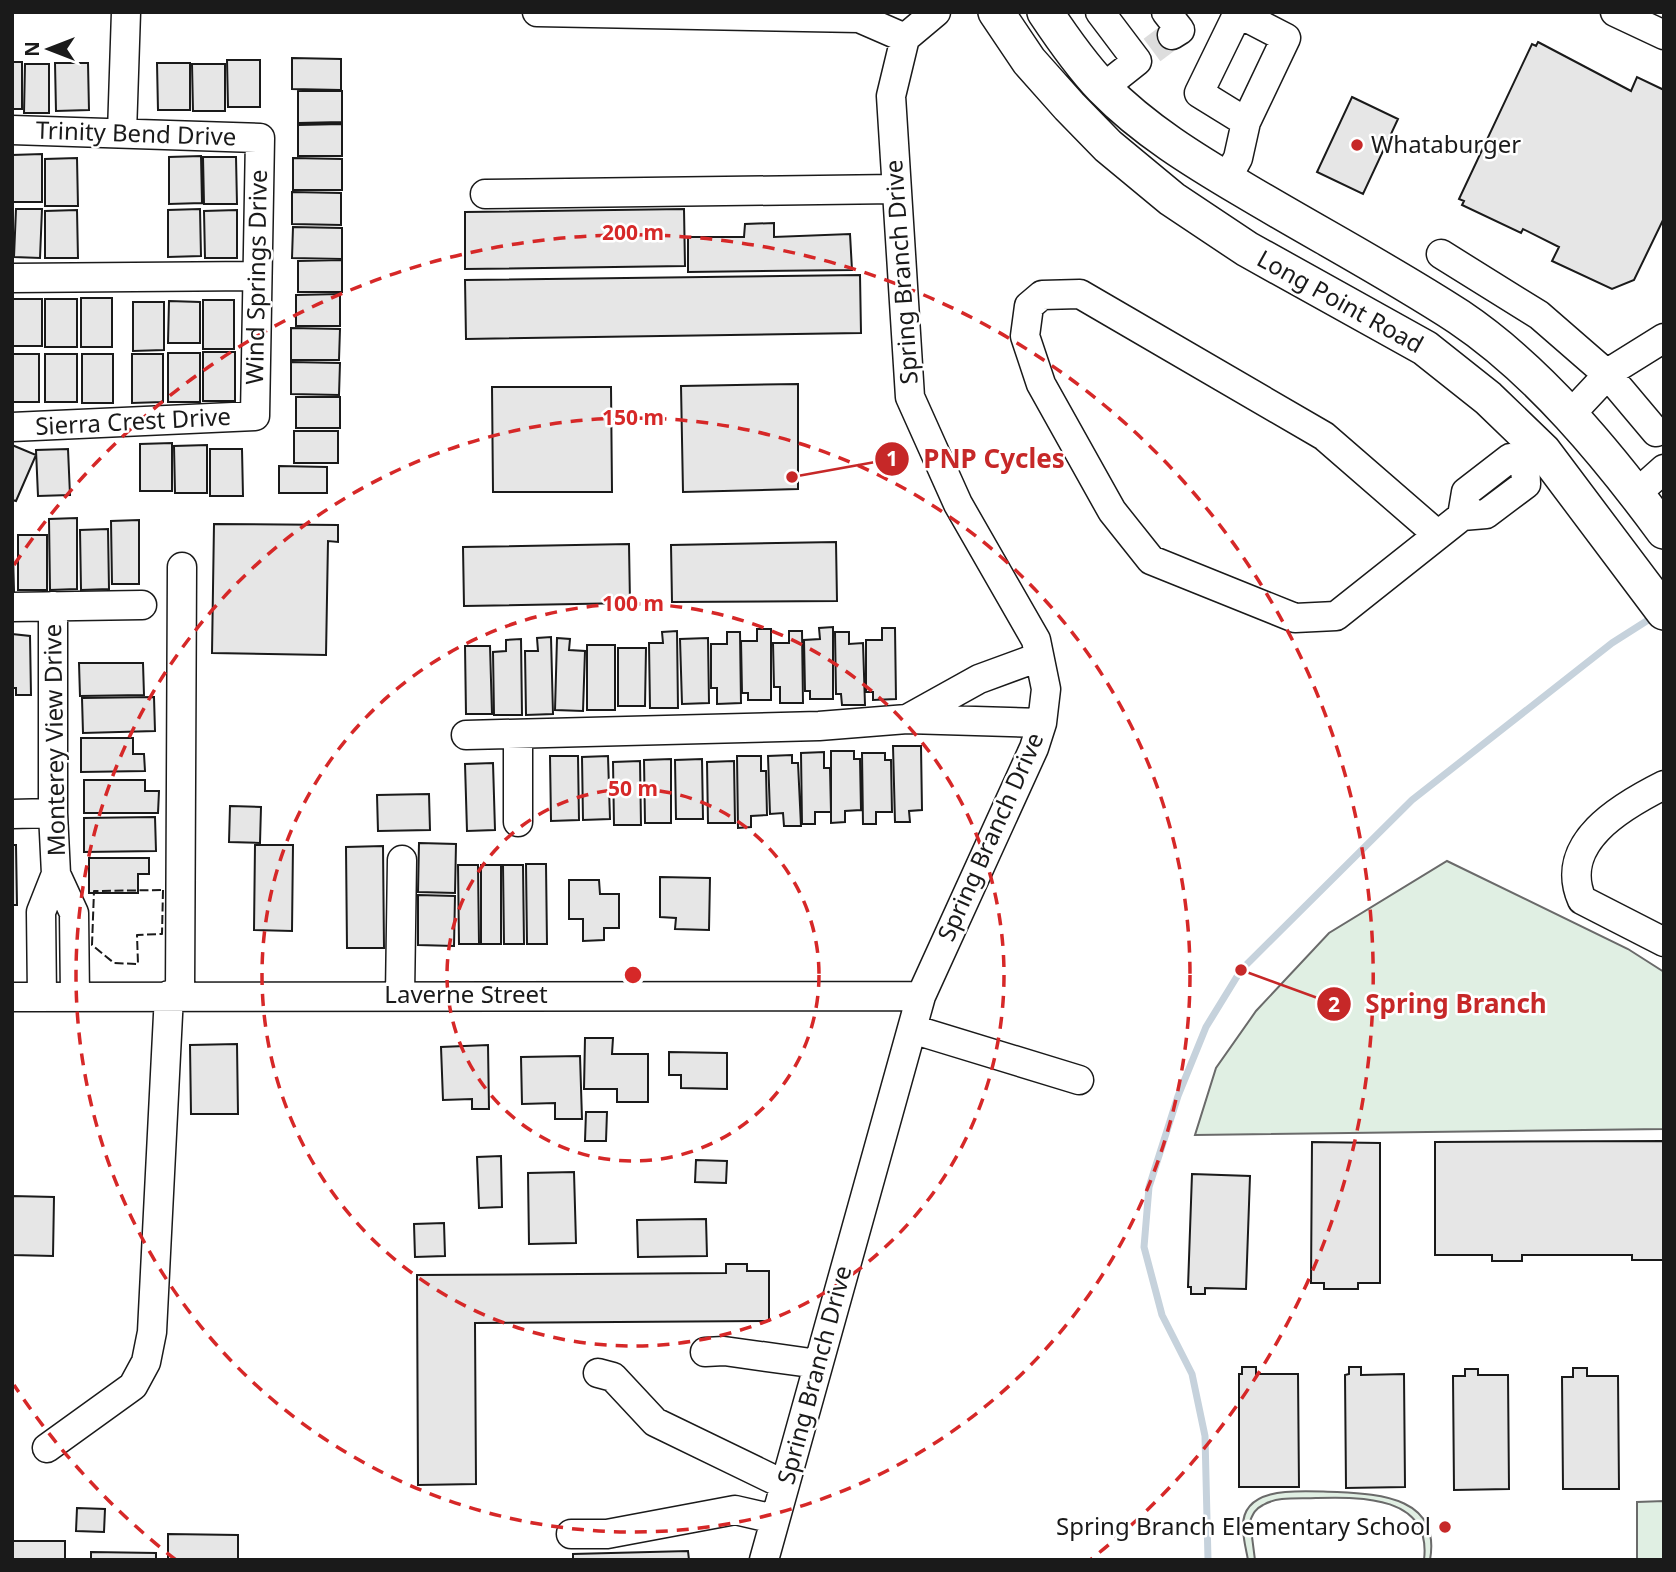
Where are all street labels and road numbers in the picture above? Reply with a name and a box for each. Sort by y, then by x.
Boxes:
street label: Trinity Bend Drive [35,113,237,152]
street label: Spring Branch Drive [876,159,925,386]
street label: Wind Springs Drive [237,169,274,385]
street label: Long Point Road [1252,241,1430,360]
street label: Sierra Crest Drive [34,399,232,442]
street label: Monterey View Drive [35,624,72,856]
street label: Spring Branch Drive [929,727,1050,946]
street label: Laverne Street [384,977,548,1010]
street label: Spring Branch Drive [768,1262,859,1488]

